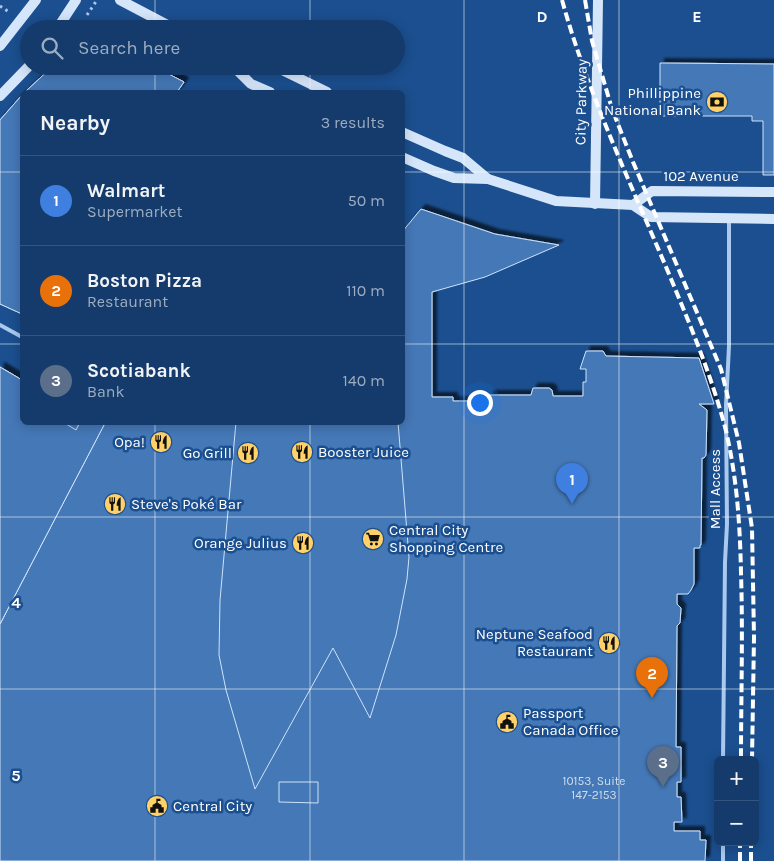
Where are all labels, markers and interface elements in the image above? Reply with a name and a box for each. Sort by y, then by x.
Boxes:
text: D [537,7,548,26]
text: E [692,7,702,26]
search box [20,20,405,75]
icon: search [38,34,66,62]
text: Search here [78,37,180,59]
street label: City Parkway [571,59,591,145]
place label: Phillippine National Bank [604,84,701,119]
bank icon: Phillippine National Bank [705,90,729,114]
text: Nearby [40,111,110,135]
text: 3 results [321,113,385,132]
street label: 102 Avenue [663,167,739,185]
text: Walmart [87,180,165,202]
text: 1 [53,191,59,210]
text: 50 m [348,191,385,210]
text: Supermarket [87,202,183,221]
text: Boston Pizza [87,270,202,292]
text: 2 [51,281,61,300]
text: 110 m [346,281,385,300]
text: Restaurant [87,292,168,311]
text: Scotiabank [87,360,191,382]
text: 3 [51,371,61,390]
text: 140 m [343,371,385,390]
text: Bank [87,382,124,401]
your location [467,390,493,416]
restaurant icon: Opa! [149,430,173,454]
place label: Opa! [114,433,145,451]
restaurant icon: Booster Juice [290,440,314,464]
restaurant icon: Go Grill [236,441,260,465]
place label: Booster Juice [318,443,409,461]
place label: Go Grill [183,444,232,462]
street label: Mall Access [706,449,724,529]
pin: 1 [556,463,588,504]
restaurant icon: Steve's Poké Bar [103,492,127,516]
place label: Steve's Poké Bar [131,495,242,513]
place label: Central City Shopping Centre [389,521,503,556]
supermarket icon: Central City Shopping Centre [361,527,385,551]
restaurant icon: Orange Julius [291,531,315,555]
place label: Orange Julius [194,534,287,552]
text: 4 [11,593,21,612]
place label: Neptune Seafood Restaurant [476,625,593,660]
restaurant icon: Neptune Seafood Restaurant [597,631,621,655]
pin: 2 [636,657,668,698]
place label: Passport Canada Office [523,704,618,739]
public building icon: Passport Canada Office [495,710,519,734]
pin: 3 [647,746,679,787]
map controls [714,756,759,846]
button: + [714,756,759,801]
text: 5 [11,766,21,785]
house number: 10153, Suite 147-2153 [562,774,626,802]
public building icon: Central City [145,794,169,818]
place label: Central City [173,797,252,815]
button: − [714,801,759,846]

